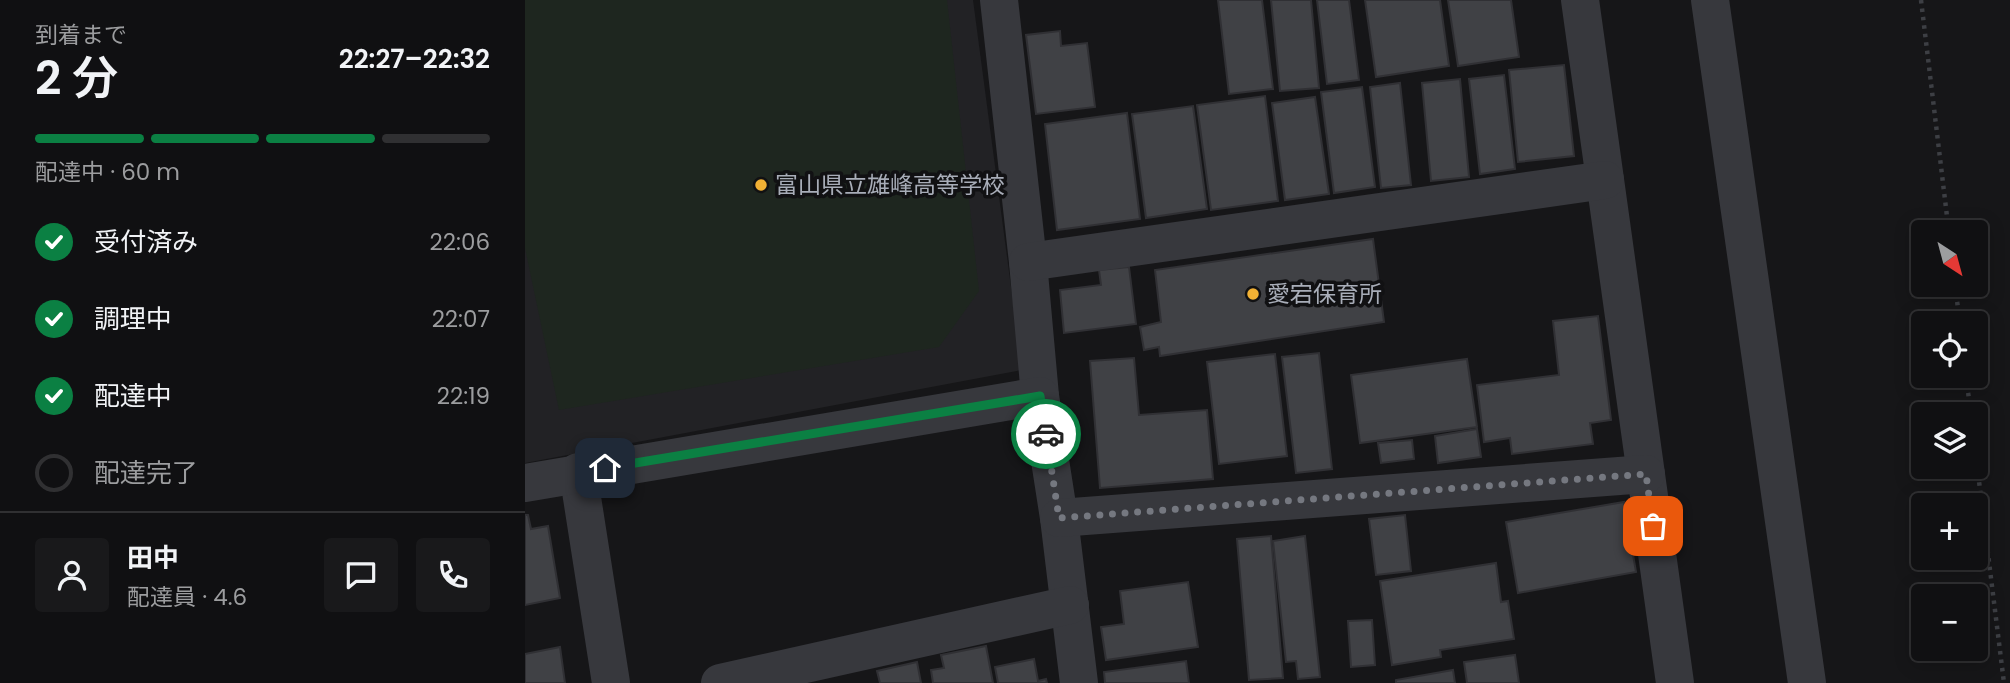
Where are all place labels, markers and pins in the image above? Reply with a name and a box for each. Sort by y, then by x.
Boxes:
place label: 富山県立雄峰高等学校 [775,169,1005,201]
marker: 富山県立雄峰高等学校 [753,177,769,193]
place label: 愛宕保育所 [1267,278,1382,310]
marker: 愛宕保育所 [1245,286,1261,302]
pin [575,438,635,498]
pin [1623,496,1683,556]

